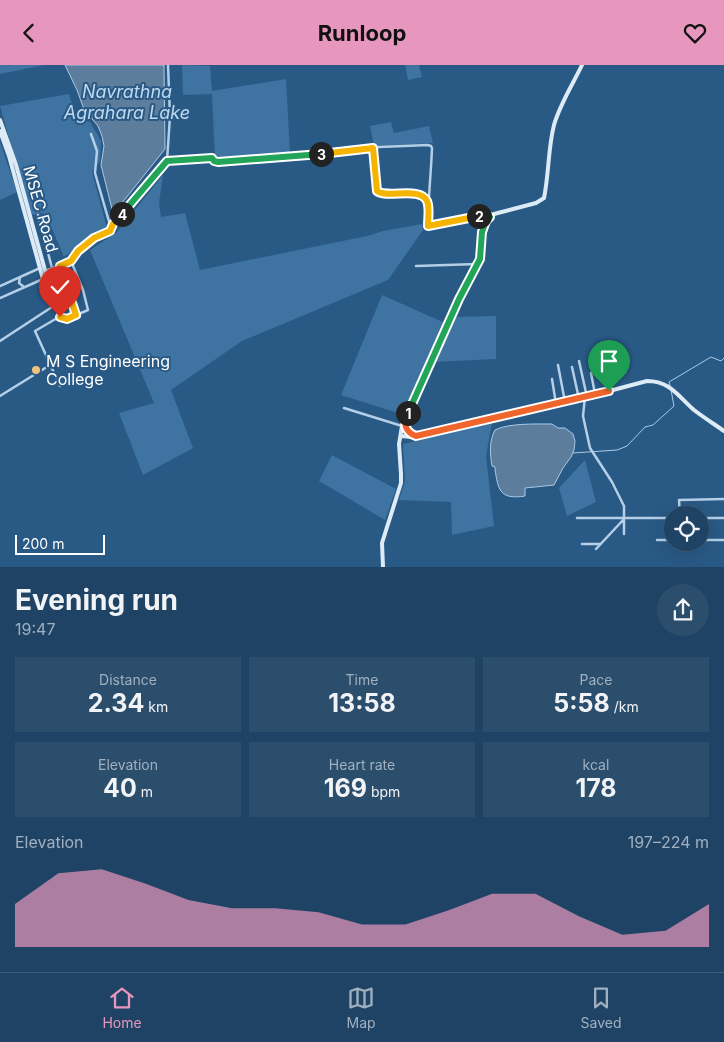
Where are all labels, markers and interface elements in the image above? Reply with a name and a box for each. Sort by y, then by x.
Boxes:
icon: back [15,19,43,47]
icon: heart [681,19,709,47]
text: Runloop [318,20,406,46]
water label: Navrathna Agrahara Lake [63,81,190,123]
pin: 3 [308,141,334,167]
text: 3 [317,146,326,163]
street label: MSEC Road [19,163,63,255]
pin: 4 [110,201,134,227]
pin: 2 [466,203,492,229]
text: 4 [118,206,127,223]
text: 2 [475,208,484,225]
pin [39,266,81,317]
icon: check [46,273,74,301]
pin [588,340,630,391]
icon: arrive [595,347,623,375]
place label: M S Engineering College [46,351,170,389]
marker: M S Engineering College [30,364,42,376]
pin: 1 [396,401,420,425]
text: 1 [405,405,412,422]
map controls [664,506,709,551]
button: locate [664,506,709,551]
scale bar [15,532,105,555]
text: 200 m [22,535,64,552]
text: Evening run [15,583,178,617]
button: share [657,584,709,636]
text: 19:47 [15,619,55,639]
text: Distance [99,671,157,688]
text: Time [346,671,378,688]
text: Pace [580,671,612,688]
text: 2.34 [88,688,144,718]
text: 13:58 [328,688,396,718]
text: 5:58 [553,688,610,718]
text: km [144,698,168,715]
text: /km [610,698,639,715]
text: Elevation [98,756,158,773]
text: Heart rate [329,756,395,773]
text: kcal [583,756,609,773]
text: 40 [103,773,137,803]
text: 169 [324,773,367,803]
text: 178 [575,773,617,803]
text: m [137,783,153,800]
text: bpm [367,783,400,800]
text: Elevation [15,832,84,852]
text: 197–224 m [628,832,709,852]
tab: Home [102,984,142,1031]
tab: Map [347,984,376,1031]
tab: Saved [581,984,622,1031]

